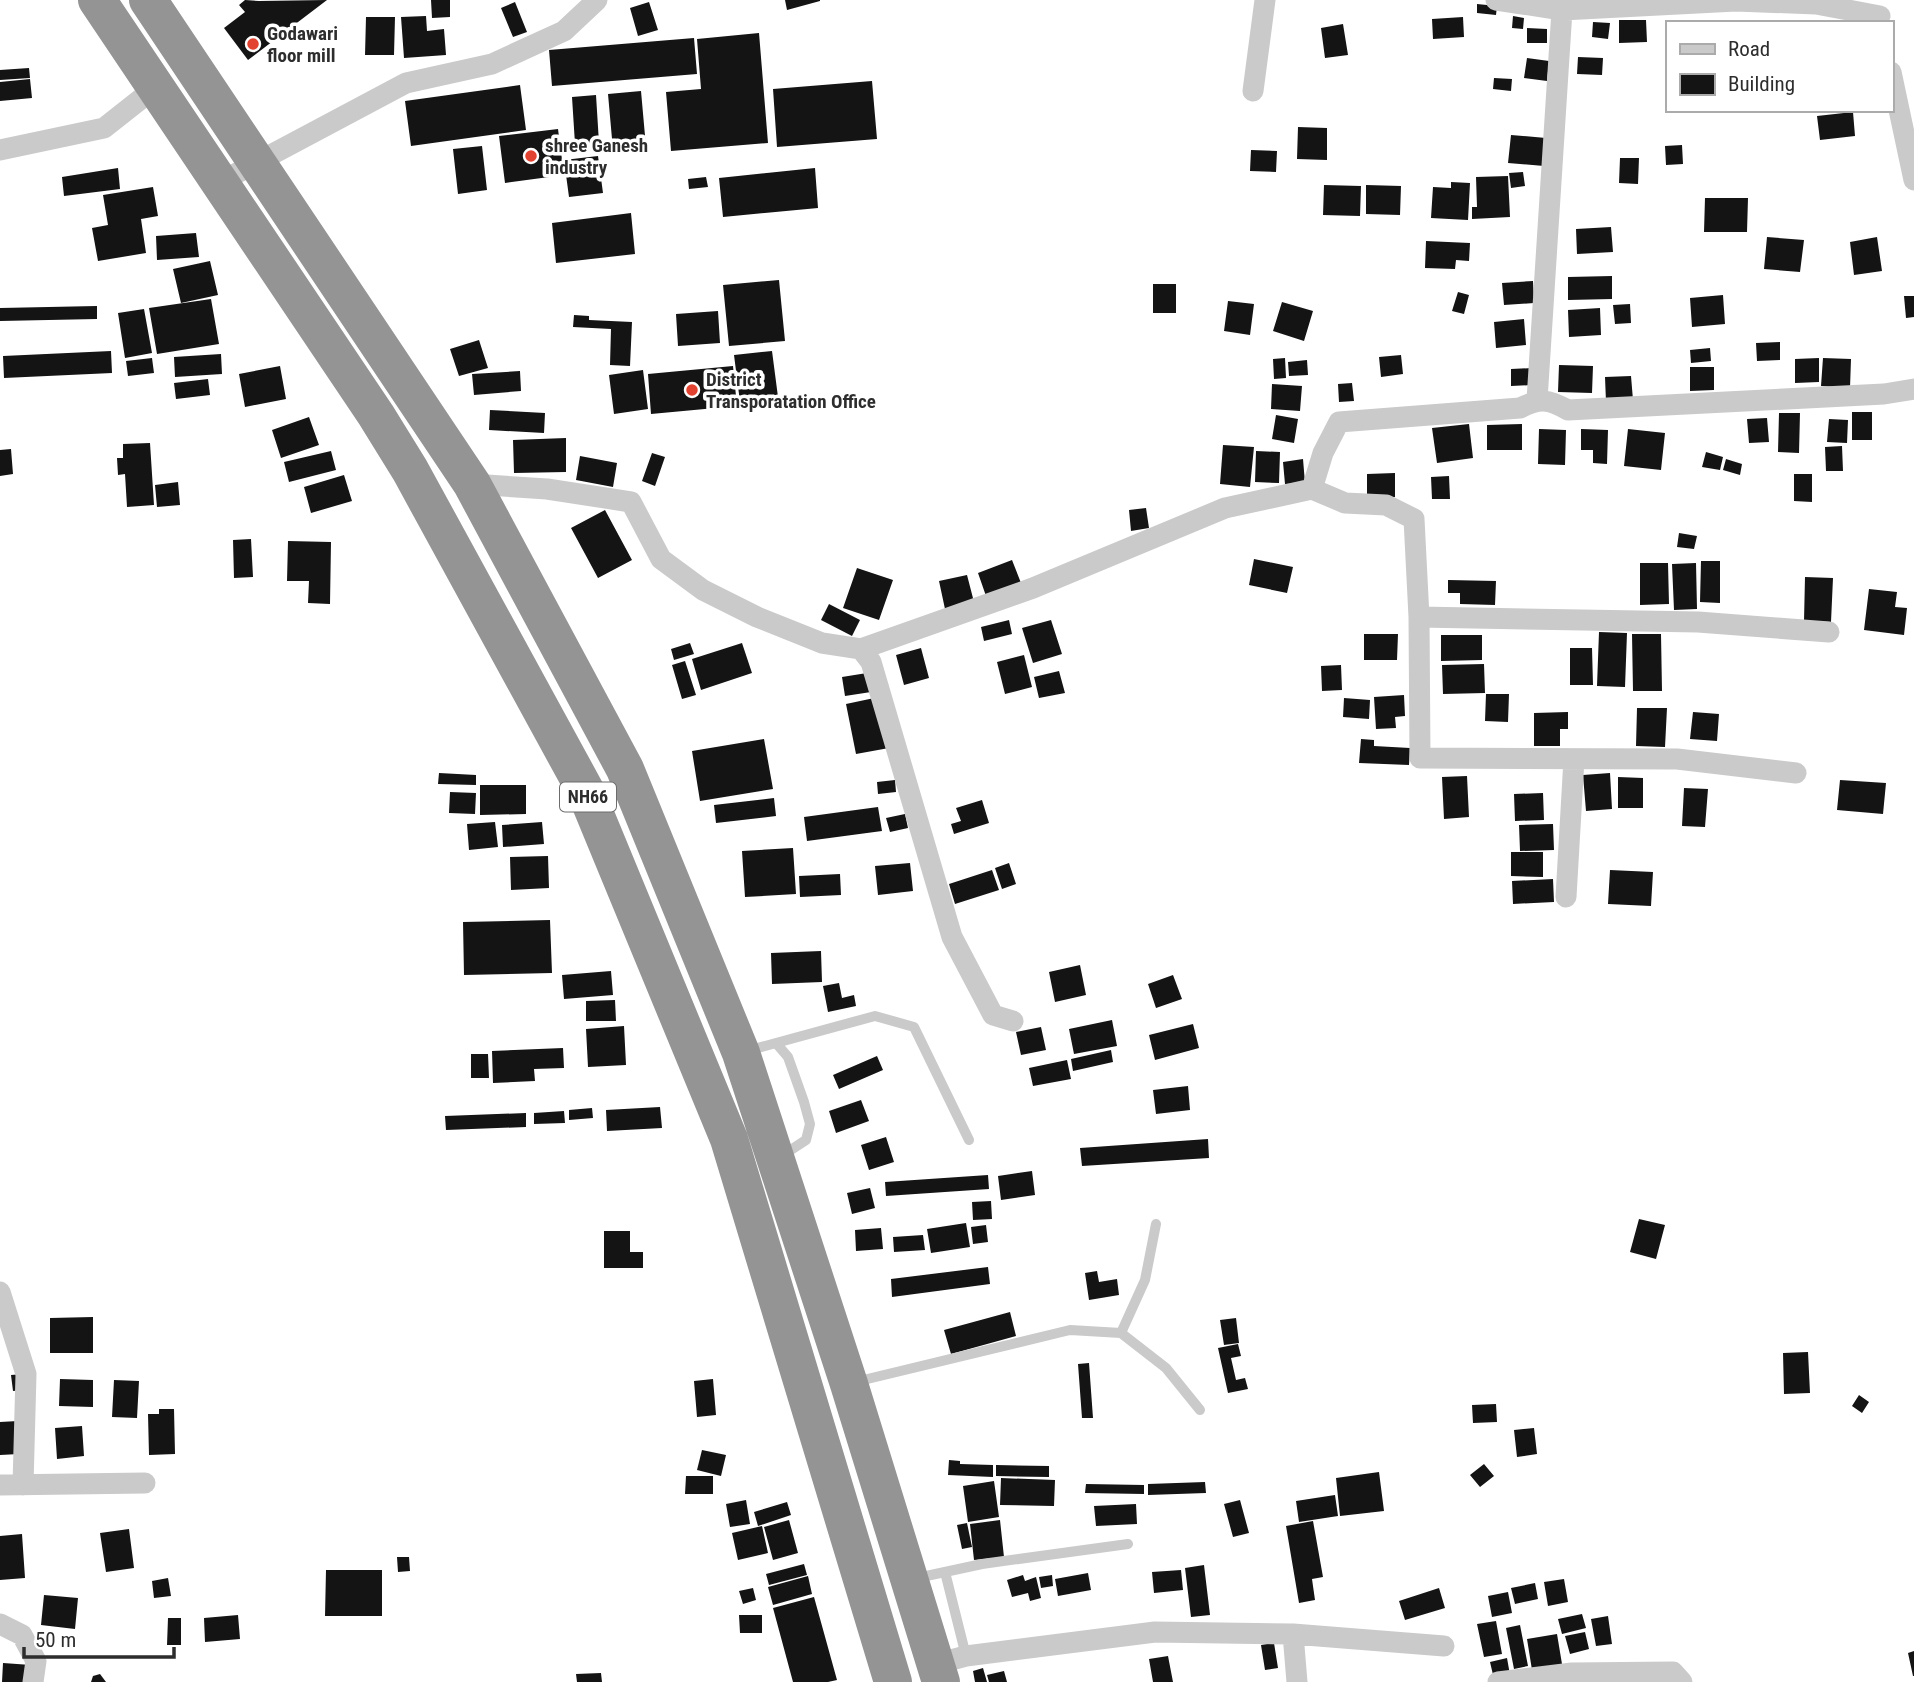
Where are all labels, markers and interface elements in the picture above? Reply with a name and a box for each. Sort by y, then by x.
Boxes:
legend [1666,21,1893,112]
place label: Godawari floor mill [267,22,338,67]
marker: Godawari floor mill [245,36,261,52]
text: Road [1728,37,1770,61]
text: Building [1728,72,1795,96]
place label: shree Ganesh industry [545,134,648,179]
marker: shree Ganesh industry [523,148,539,164]
place label: District Transporatation Office [706,368,876,413]
marker: District Transporatation Office [684,382,700,398]
road number: NH66 [560,782,616,812]
scale bar [24,1616,175,1660]
text: 50 m [35,1628,76,1652]

